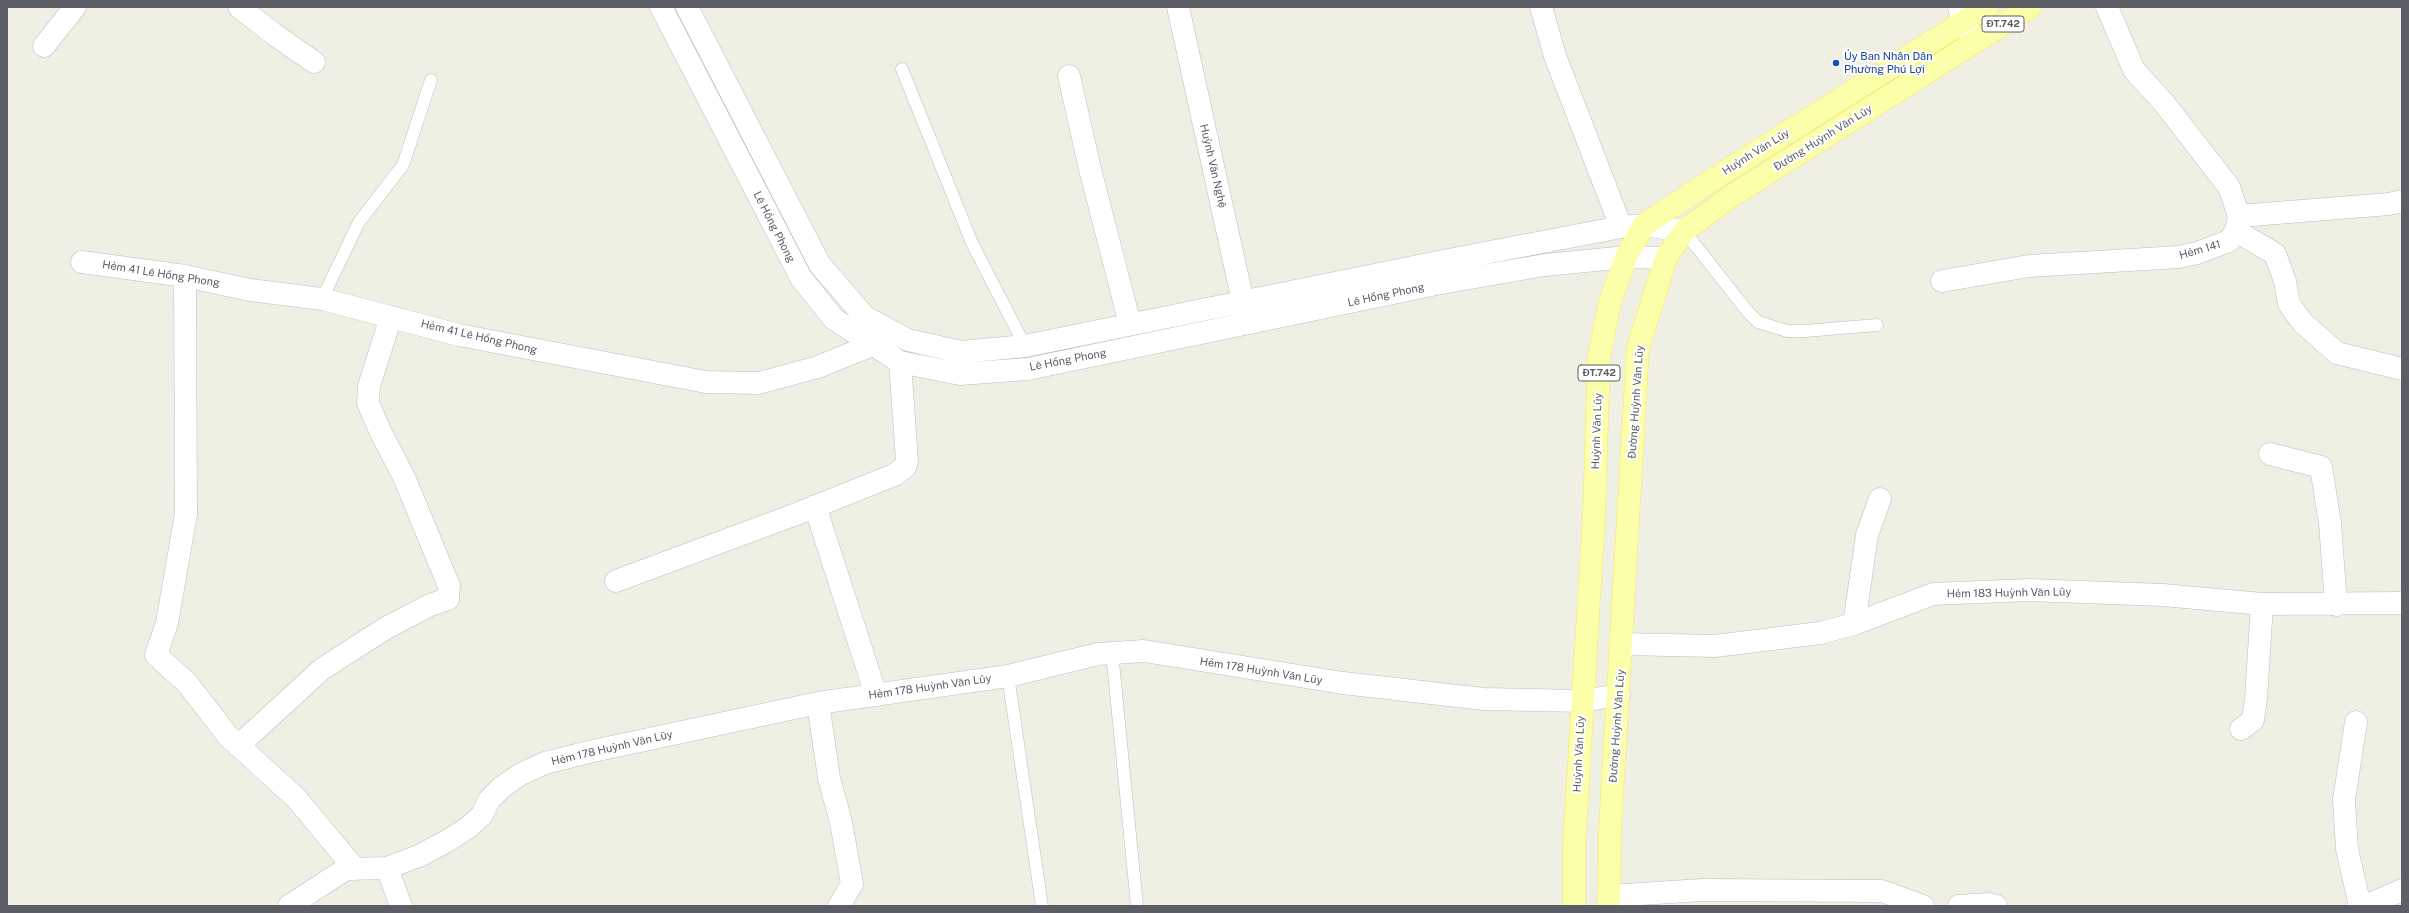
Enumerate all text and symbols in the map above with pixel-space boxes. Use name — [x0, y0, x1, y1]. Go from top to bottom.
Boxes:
road number: ĐT.742 — [1982, 16, 2024, 32]
place label: Ủy Ban Nhân Dân Phường Phú Lợi — [1844, 50, 1933, 76]
marker: Ủy Ban Nhân Dân Phường Phú Lợi — [1831, 58, 1841, 68]
street label: Đường Huỳnh Văn Lũy — [1771, 102, 1875, 174]
street label: Huỳnh Văn Nghệ — [1197, 123, 1229, 209]
street label: Huỳnh Văn Lũy — [1720, 126, 1792, 178]
street label: Lê Hồng Phong — [750, 189, 798, 265]
street label: Hẻm 141 — [2178, 238, 2222, 262]
street label: Hẻm 41 Lê Hồng Phong — [101, 258, 221, 290]
street label: Lê Hồng Phong — [1346, 280, 1426, 310]
street label: Hẻm 41 Lê Hồng Phong — [420, 317, 538, 357]
street label: Đường Huỳnh Văn Lũy — [1625, 345, 1647, 459]
street label: Lê Hồng Phong — [1028, 346, 1108, 374]
road number: ĐT.742 — [1578, 365, 1620, 381]
street label: Huỳnh Văn Lũy — [1589, 392, 1605, 470]
street label: Hẻm 183 Huỳnh Văn Lũy — [1947, 585, 2071, 601]
street label: Hẻm 178 Huỳnh Văn Lũy — [1199, 655, 1323, 687]
street label: Đường Huỳnh Văn Lũy — [1606, 669, 1628, 783]
street label: Hẻm 178 Huỳnh Văn Lũy — [868, 672, 992, 702]
street label: Huỳnh Văn Lũy — [1570, 715, 1588, 793]
street label: Hẻm 178 Huỳnh Văn Lũy — [550, 728, 674, 768]

